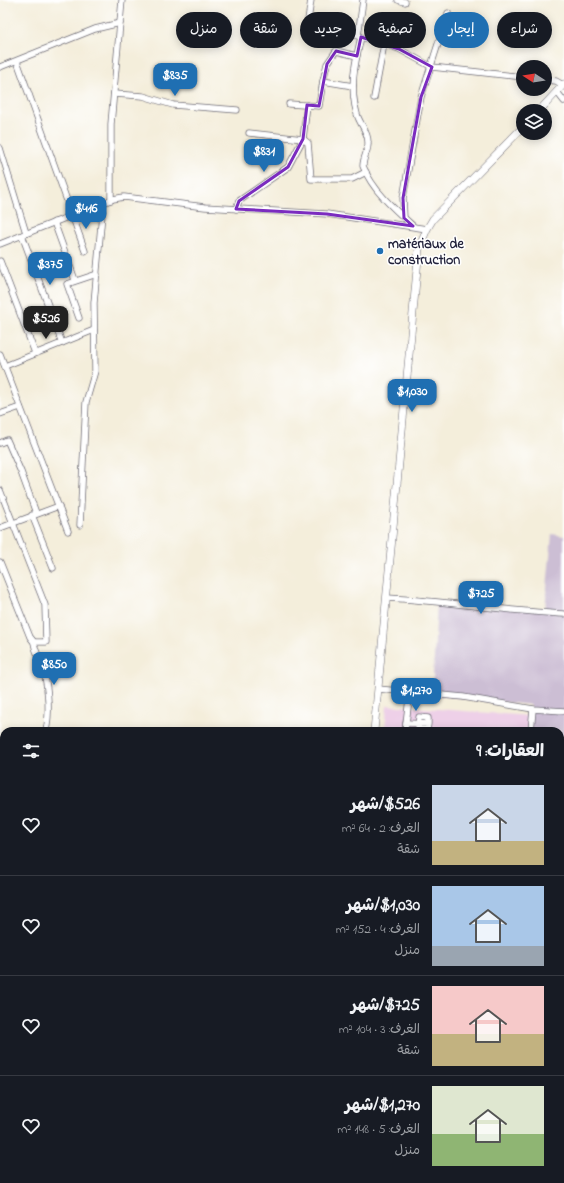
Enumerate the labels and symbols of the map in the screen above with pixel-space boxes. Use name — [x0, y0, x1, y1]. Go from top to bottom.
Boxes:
north arrow — [516, 60, 552, 96]
pin: $835 — [151, 63, 199, 97]
pin: $831 — [240, 139, 288, 173]
pin: $416 — [62, 196, 110, 230]
place label: matériaux de construction — [388, 234, 464, 271]
marker: matériaux de construction — [375, 246, 385, 256]
pin: $375 — [26, 252, 74, 286]
pin: $526 — [22, 306, 70, 340]
pin: $1,030 — [379, 379, 445, 413]
pin: $725 — [457, 581, 505, 615]
pin: $850 — [30, 652, 78, 686]
pin: $1,270 — [383, 678, 449, 712]

